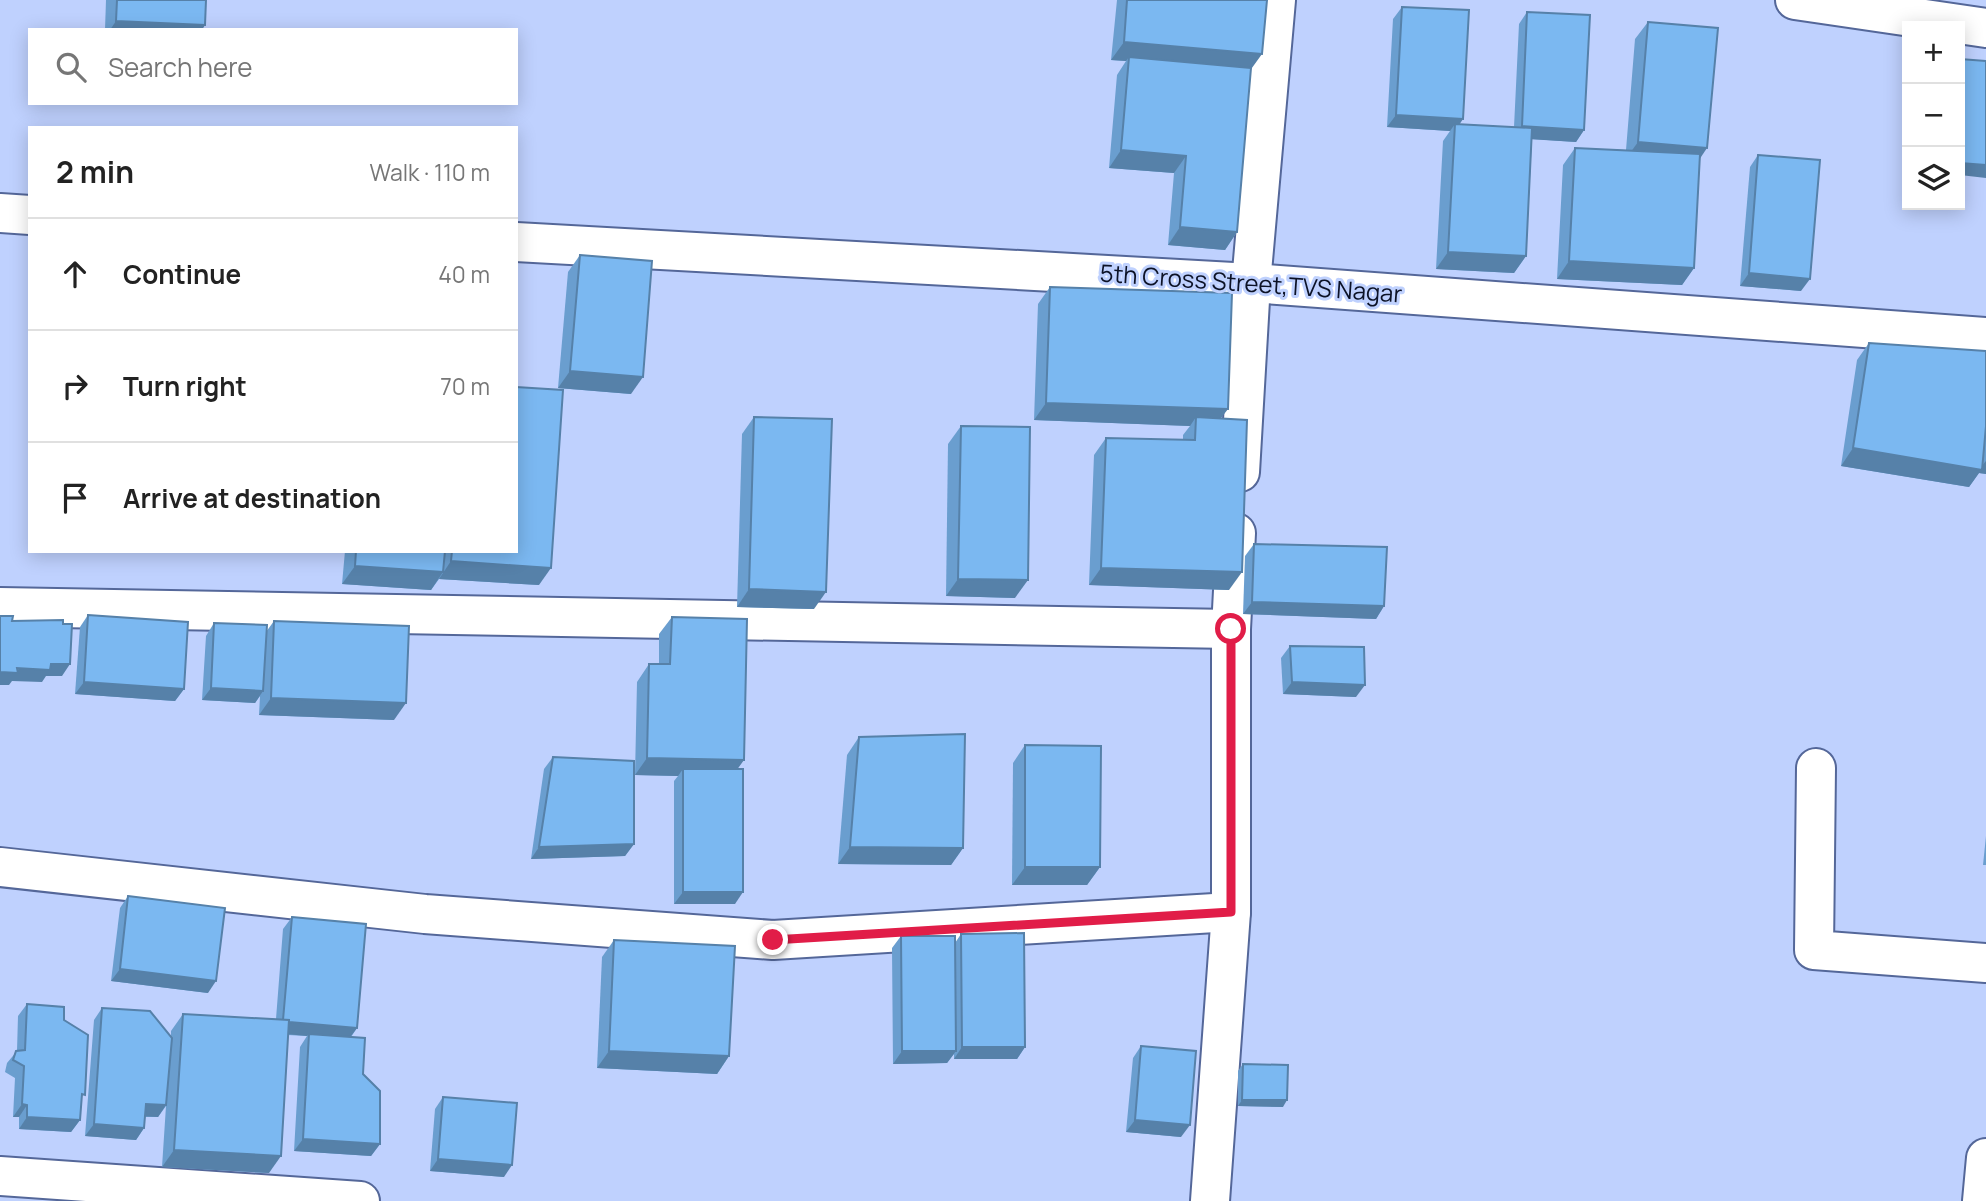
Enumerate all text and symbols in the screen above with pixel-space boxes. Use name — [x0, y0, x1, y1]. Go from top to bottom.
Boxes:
map controls — [1902, 21, 1965, 210]
button: + — [1902, 21, 1965, 84]
search box — [28, 28, 518, 105]
icon: search — [52, 48, 90, 86]
text: Search here — [108, 49, 253, 85]
button: − — [1902, 84, 1965, 147]
button: layers — [1902, 147, 1965, 210]
text: 2 min — [56, 151, 134, 192]
text: Walk · 110 m — [369, 156, 490, 188]
icon: ahead — [56, 255, 94, 293]
street label: 5th Cross Street,TVS Nagar — [1099, 255, 1404, 310]
text: Continue — [123, 256, 241, 292]
text: 40 m — [438, 258, 490, 290]
icon: right — [56, 367, 94, 405]
text: Turn right — [123, 368, 247, 404]
text: 70 m — [440, 370, 490, 402]
icon: arrive — [56, 479, 94, 517]
text: Arrive at destination — [123, 480, 381, 516]
route start — [1215, 613, 1246, 644]
route end — [757, 924, 788, 955]

